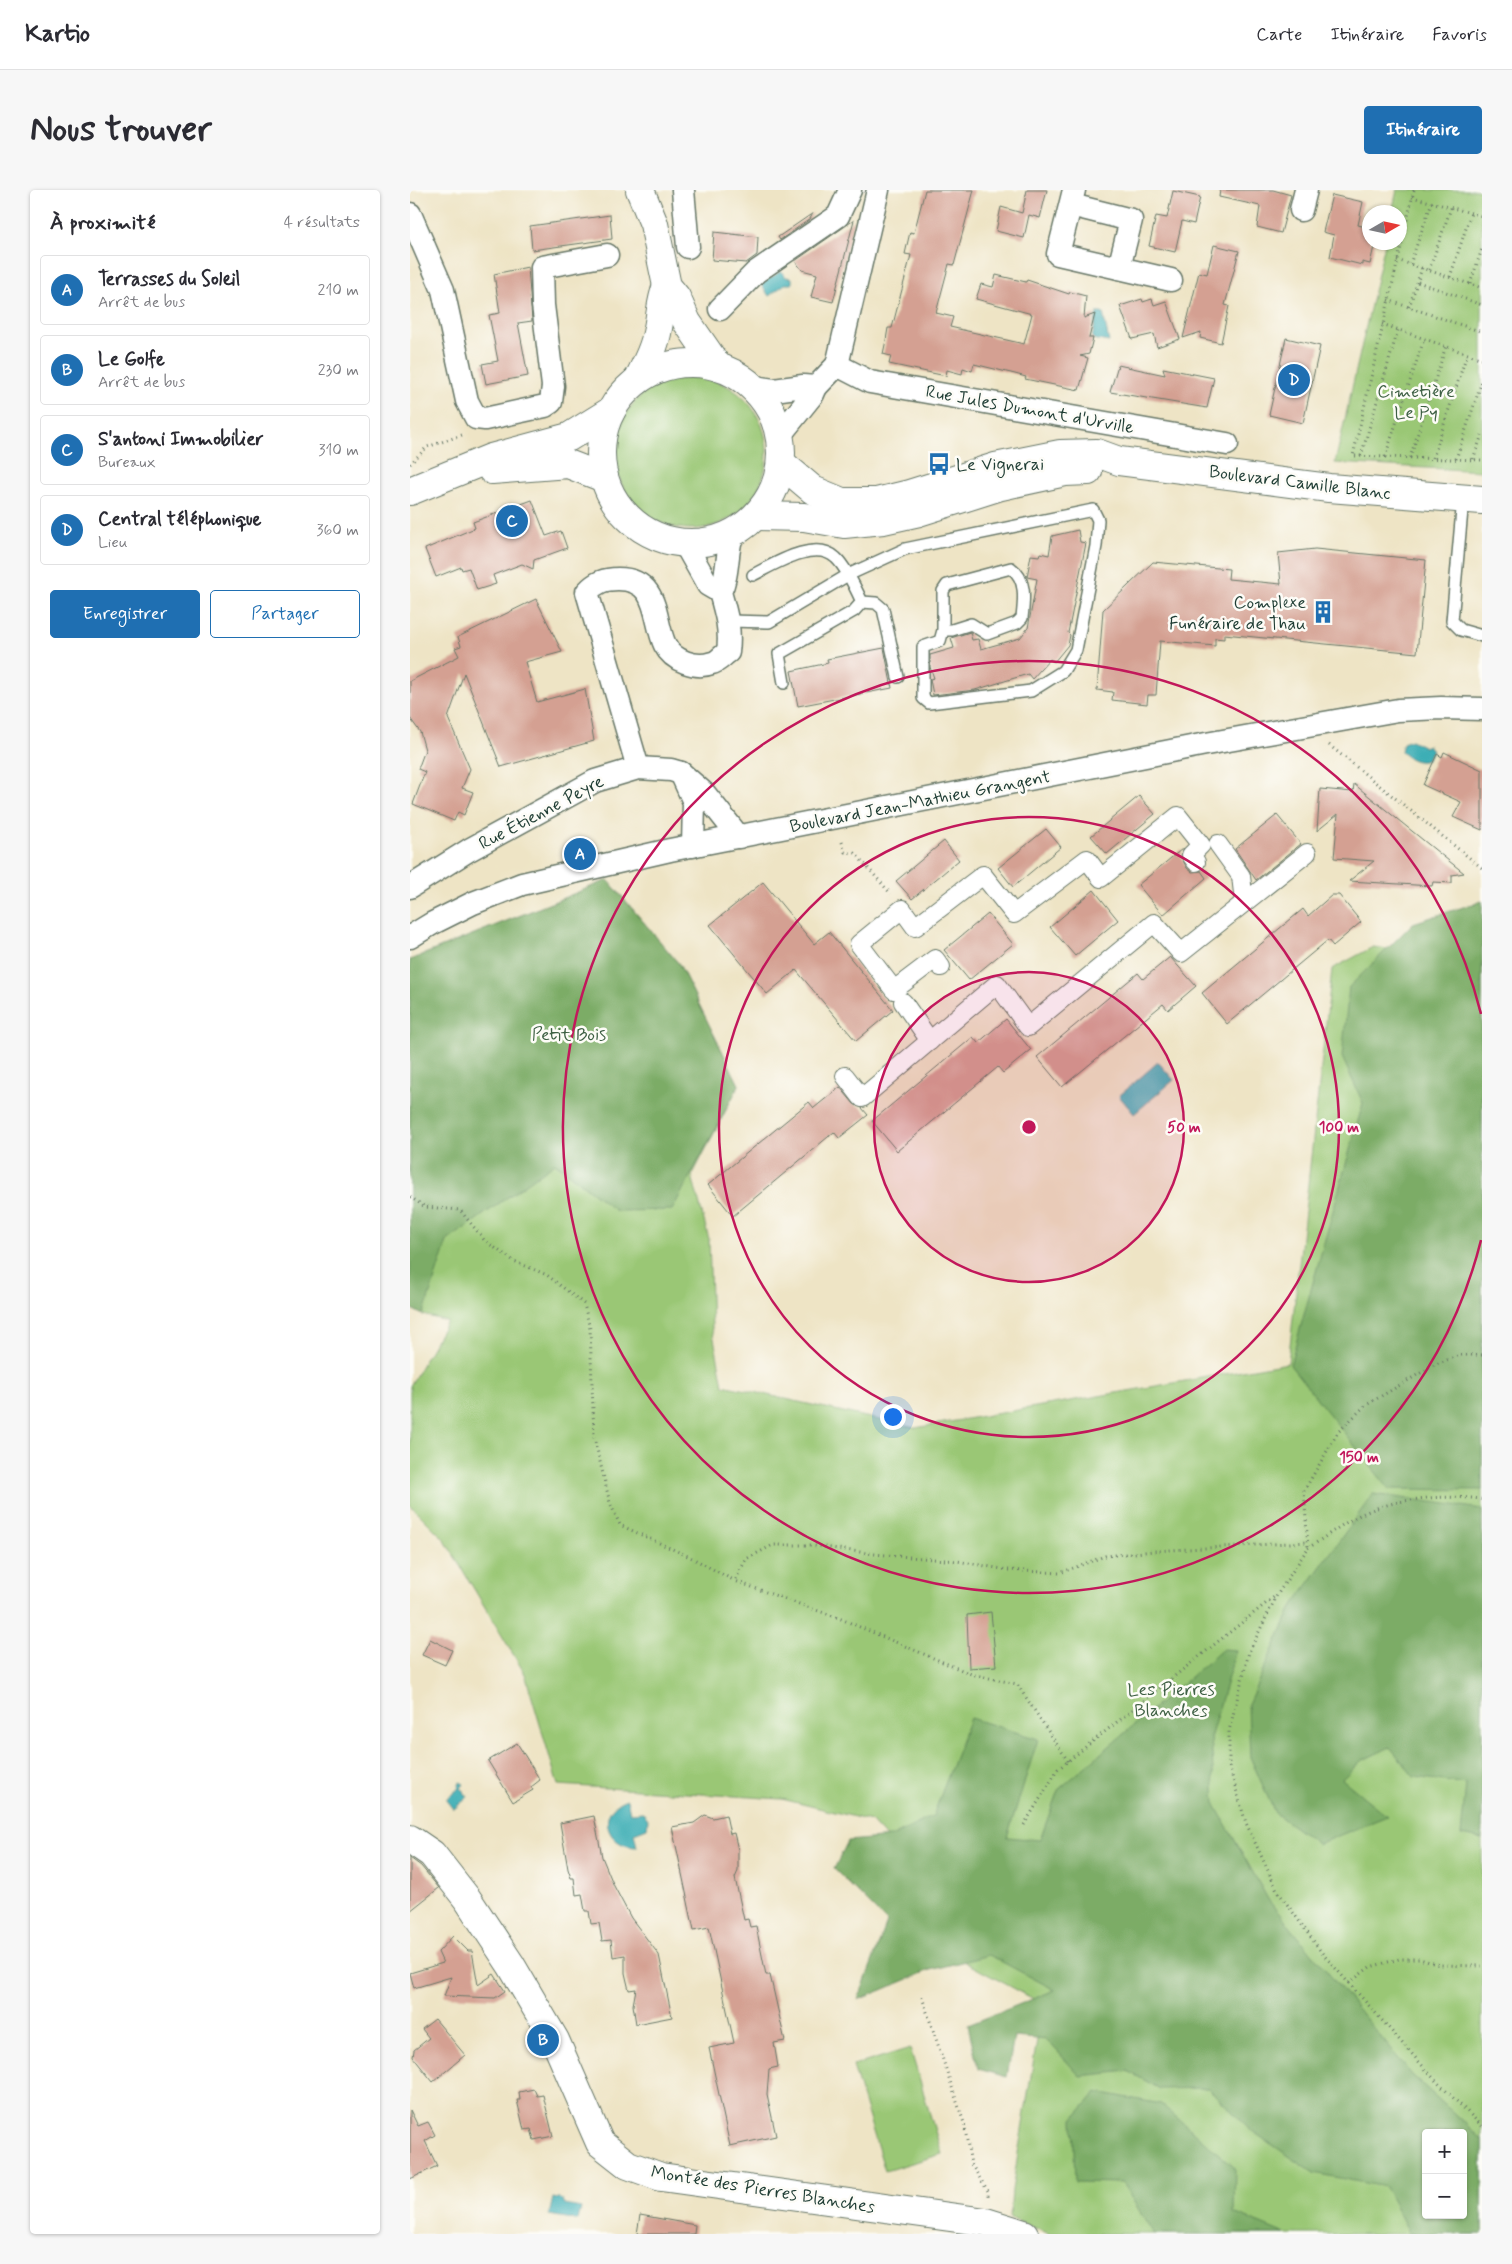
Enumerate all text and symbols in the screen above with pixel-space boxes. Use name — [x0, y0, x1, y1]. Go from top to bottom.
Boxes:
text: Kartio — [25, 19, 90, 50]
text: Carte — [1256, 23, 1302, 47]
text: Itinéraire — [1330, 23, 1404, 47]
text: Favoris — [1432, 23, 1487, 47]
button: Itinéraire — [1364, 106, 1482, 154]
text: Nous trouver — [30, 107, 212, 153]
north arrow — [1362, 205, 1407, 250]
text: À proximité — [50, 209, 156, 237]
text: 4 résultats — [284, 212, 360, 233]
text: Terrasses du Soleil — [98, 267, 240, 292]
text: A — [62, 280, 72, 301]
text: 210 m — [318, 280, 359, 301]
text: Arrêt de bus — [98, 292, 185, 313]
text: Le Golfe — [98, 347, 165, 372]
text: B — [62, 360, 72, 381]
text: 230 m — [318, 360, 359, 381]
pin: D — [1278, 361, 1310, 399]
text: Arrêt de bus — [98, 372, 185, 393]
street label: Rue Jules Dumont d'Urville — [924, 380, 1136, 440]
park label: Cimetière Le Py — [1377, 380, 1455, 425]
text: S'antoni Immobilier — [98, 427, 264, 452]
text: C — [61, 440, 73, 461]
text: 310 m — [318, 440, 359, 461]
bus stop icon: Le Vignerai — [926, 451, 952, 477]
text: Bureaux — [98, 452, 156, 473]
place label: Le Vignerai — [956, 453, 1044, 478]
street label: Boulevard Camille Blanc — [1208, 460, 1392, 506]
pin: C — [496, 502, 528, 540]
text: Central téléphonique — [98, 507, 262, 532]
text: D — [61, 520, 73, 541]
text: 360 m — [316, 520, 359, 541]
text: Lieu — [98, 532, 128, 553]
button: Enregistrer — [50, 590, 200, 638]
button: Partager — [210, 590, 360, 638]
place label: Complexe Funéraire de Thau — [1169, 591, 1306, 636]
building icon: Complexe Funéraire de Thau — [1310, 599, 1336, 625]
street label: Boulevard Jean-Mathieu Grangent — [788, 765, 1053, 839]
street label: Rue Étienne Peyre — [475, 770, 608, 856]
pin: A — [564, 835, 596, 873]
park label: Petit Bois — [532, 1023, 606, 1047]
centre of rings — [1020, 1118, 1038, 1136]
text: 50 m — [1167, 1118, 1201, 1138]
text: 100 m — [1319, 1118, 1359, 1138]
your location — [880, 1404, 906, 1430]
text: 150 m — [1339, 1448, 1379, 1468]
park label: Les Pierres Blanches — [1127, 1678, 1215, 1723]
pin: B — [527, 2021, 559, 2059]
map controls — [1422, 2129, 1467, 2219]
button: + — [1422, 2129, 1467, 2174]
street label: Montée des Pierres Blanches — [649, 2160, 877, 2220]
button: − — [1422, 2174, 1467, 2219]

